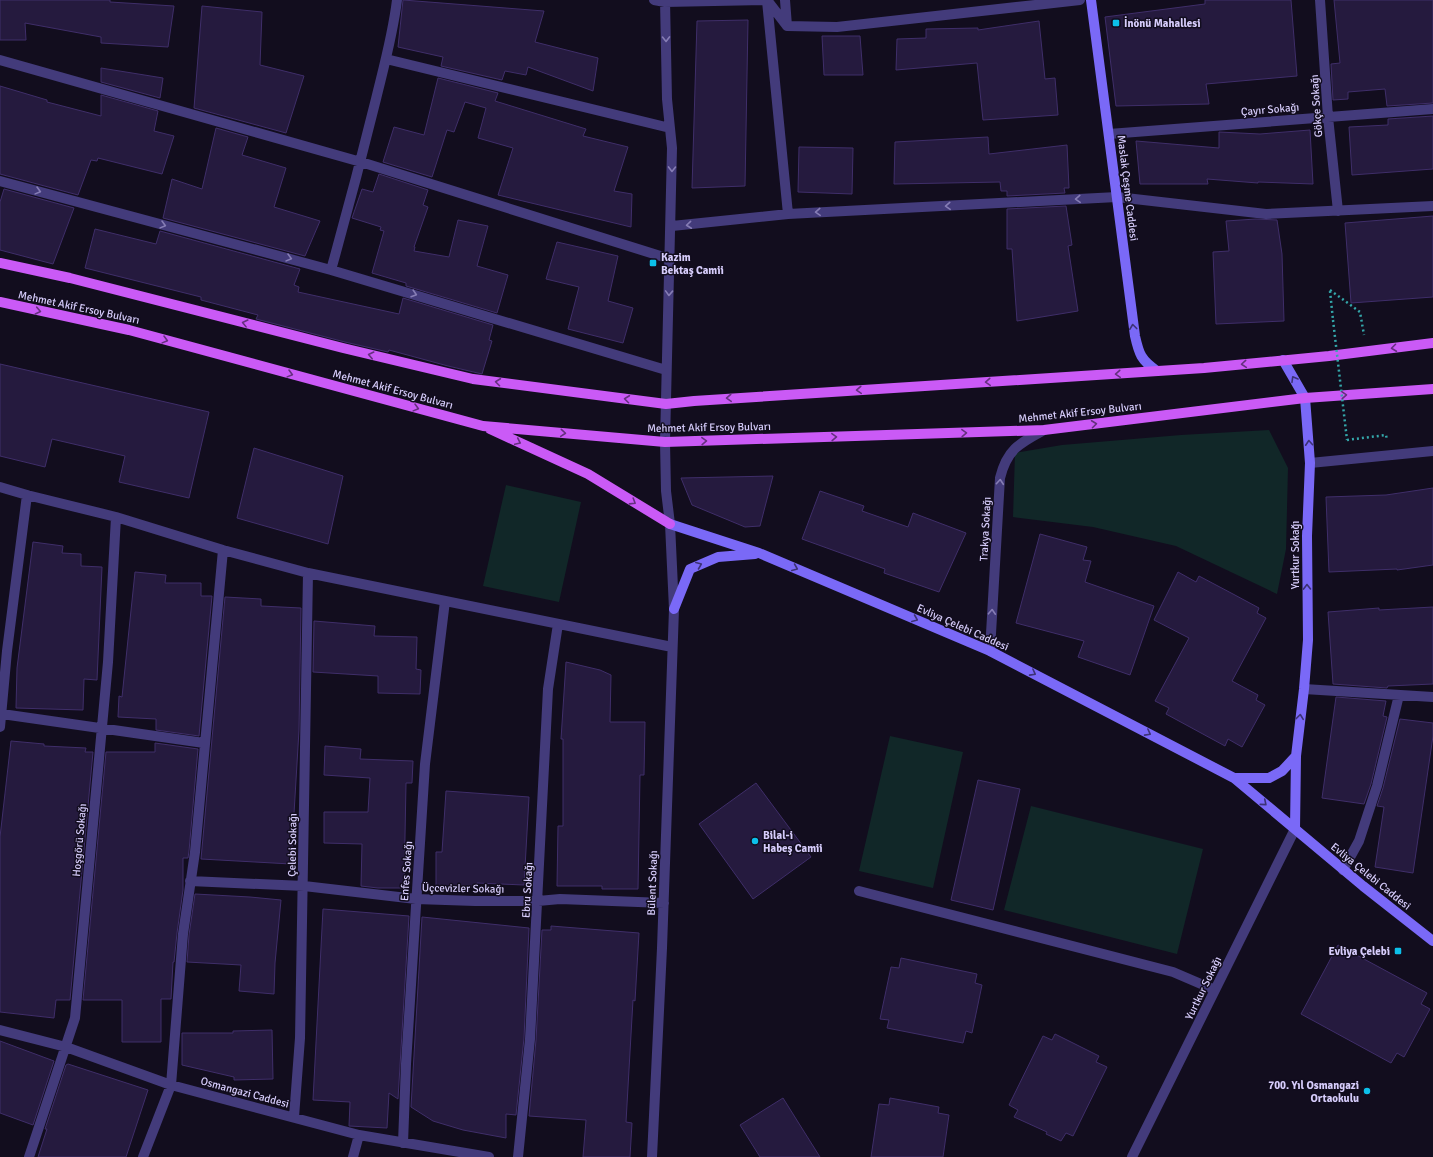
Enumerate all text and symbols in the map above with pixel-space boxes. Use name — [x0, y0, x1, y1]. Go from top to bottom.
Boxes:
place label: İnönü Mahallesi — [1124, 16, 1200, 30]
marker: İnönü Mahallesi — [1111, 18, 1121, 28]
one-way arrow — [661, 36, 670, 42]
street label: Gökçe Sokağı — [1308, 74, 1325, 138]
street label: Çayır Sokağı — [1240, 100, 1300, 119]
street label: Maslak Çeşme Caddesi — [1115, 134, 1140, 242]
one-way arrow — [668, 166, 676, 172]
one-way arrow — [34, 186, 41, 195]
one-way arrow — [1075, 194, 1081, 203]
one-way arrow — [945, 201, 951, 210]
one-way arrow — [815, 208, 821, 217]
one-way arrow — [160, 220, 166, 228]
one-way arrow — [686, 220, 692, 229]
place label: Kazim Bektaş Camii — [661, 251, 724, 277]
one-way arrow — [285, 254, 292, 262]
marker: Kazim Bektaş Camii — [648, 258, 658, 268]
street label: Mehmet Akif Ersoy Bulvarı — [17, 288, 141, 327]
one-way arrow — [410, 289, 417, 298]
one-way arrow — [665, 290, 673, 296]
one-way arrow — [35, 306, 41, 314]
one-way arrow — [242, 319, 249, 328]
one-way arrow — [1129, 324, 1138, 330]
one-way arrow — [161, 335, 168, 344]
one-way arrow — [1391, 343, 1397, 352]
one-way arrow — [368, 351, 375, 359]
one-way arrow — [1241, 359, 1247, 368]
street label: Mehmet Akif Ersoy Bulvarı — [331, 367, 454, 412]
one-way arrow — [287, 369, 294, 378]
one-way arrow — [1115, 369, 1121, 378]
one-way arrow — [1292, 376, 1299, 383]
one-way arrow — [985, 377, 991, 386]
one-way arrow — [495, 378, 502, 387]
one-way arrow — [856, 386, 862, 394]
one-way arrow — [1341, 391, 1347, 400]
one-way arrow — [726, 394, 732, 403]
one-way arrow — [624, 395, 630, 404]
street label: Mehmet Akif Ersoy Bulvarı — [1018, 400, 1142, 425]
one-way arrow — [413, 403, 419, 411]
street label: Mehmet Akif Ersoy Bulvarı — [647, 420, 771, 435]
one-way arrow — [1091, 420, 1097, 429]
one-way arrow — [560, 428, 566, 437]
one-way arrow — [961, 428, 967, 437]
one-way arrow — [831, 433, 837, 441]
one-way arrow — [514, 437, 522, 445]
one-way arrow — [701, 437, 707, 445]
one-way arrow — [1304, 440, 1313, 446]
one-way arrow — [995, 479, 1004, 485]
street label: Trakya Sokağı — [977, 496, 994, 562]
one-way arrow — [629, 497, 636, 505]
street label: Yurtkur Sokağı — [1289, 521, 1302, 589]
one-way arrow — [694, 562, 702, 570]
one-way arrow — [792, 564, 799, 572]
one-way arrow — [1303, 584, 1311, 590]
street label: Evliya Çelebi Caddesi — [915, 601, 1011, 654]
one-way arrow — [988, 609, 997, 615]
one-way arrow — [910, 614, 918, 622]
one-way arrow — [1029, 668, 1036, 676]
one-way arrow — [1296, 714, 1305, 720]
one-way arrow — [1144, 728, 1151, 736]
one-way arrow — [1259, 799, 1267, 806]
street label: Hoşgörü Sokağı — [70, 803, 89, 877]
street label: Çelebi Sokağı — [285, 813, 300, 877]
place label: Bilal-i Habeş Camii — [763, 829, 823, 855]
marker: Bilal-i Habeş Camii — [750, 836, 760, 846]
street label: Evliya Çelebi Caddesi — [1328, 840, 1413, 913]
street label: Enfes Sokağı — [398, 841, 415, 902]
street label: Bülent Sokağı — [645, 850, 660, 916]
street label: Ebru Sokağı — [520, 862, 535, 918]
street label: Üçcevizler Sokağı — [422, 880, 504, 896]
place label: Evliya Çelebi — [1329, 945, 1390, 958]
marker: Evliya Çelebi — [1393, 946, 1403, 956]
street label: Yurtkur Sokağı — [1183, 954, 1224, 1022]
street label: Osmangazi Caddesi — [199, 1074, 291, 1111]
place label: 700. Yıl Osmangazi Ortaokulu — [1268, 1079, 1359, 1105]
marker: 700. Yıl Osmangazi Ortaokulu — [1362, 1086, 1372, 1096]

